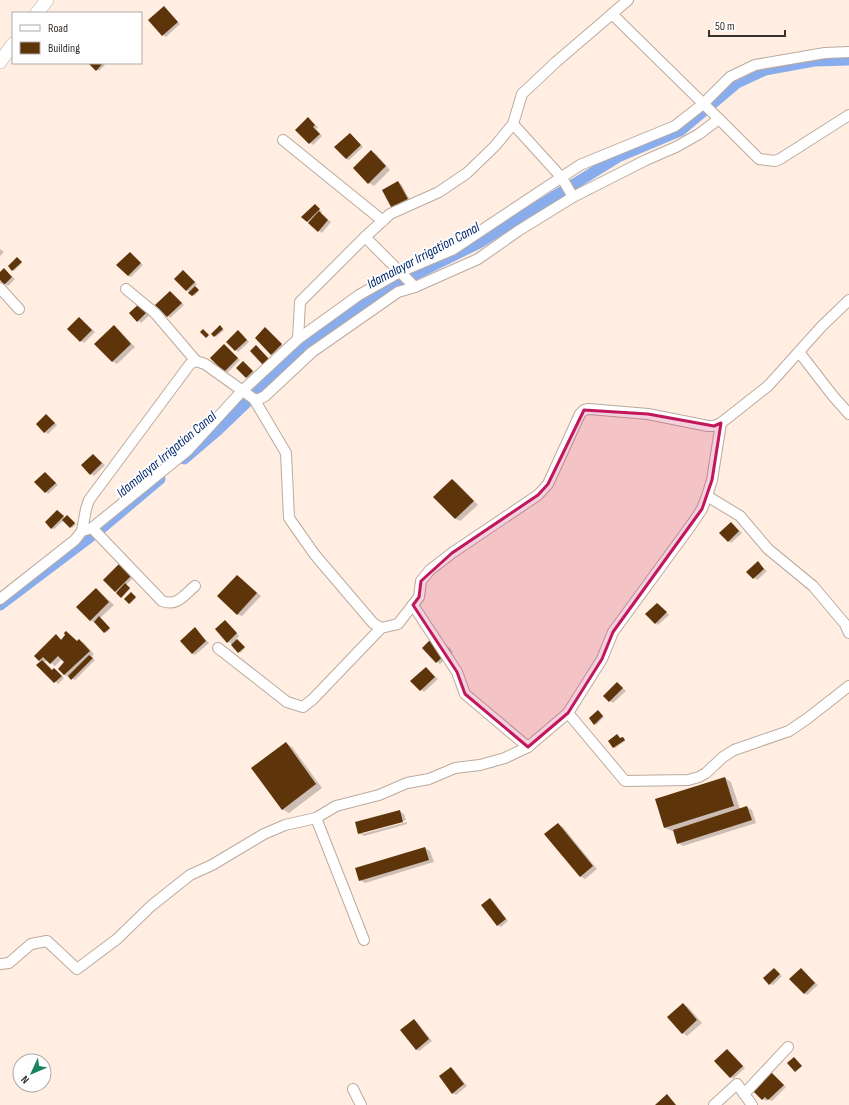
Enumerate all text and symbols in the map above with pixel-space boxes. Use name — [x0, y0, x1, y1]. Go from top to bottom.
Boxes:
legend — [12, 12, 142, 64]
scale bar — [709, 12, 785, 38]
text: 50 m — [715, 19, 735, 34]
text: Road — [48, 21, 68, 36]
text: Building — [48, 41, 80, 56]
water label: Idamalayar Irrigation Canal — [364, 218, 483, 292]
water label: Idamalayar Irrigation Canal — [113, 407, 220, 501]
north arrow — [12, 1053, 52, 1093]
text: N — [18, 1073, 32, 1086]

